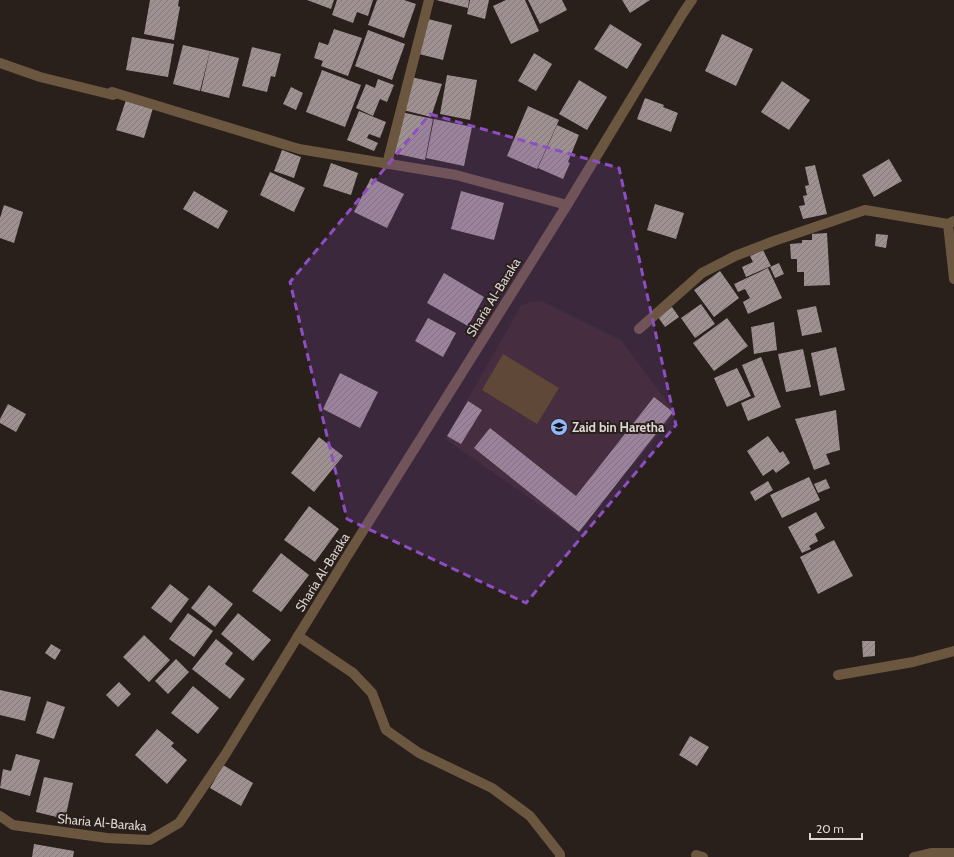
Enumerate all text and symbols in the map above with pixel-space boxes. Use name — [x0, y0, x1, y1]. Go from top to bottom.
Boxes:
street label: Sharia Al-Baraka — [462, 254, 524, 339]
school or university icon: Zaid bin Haretha — [549, 417, 569, 437]
place label: Zaid bin Haretha — [572, 419, 665, 435]
street label: Sharia Al-Baraka — [291, 529, 353, 614]
street label: Sharia Al-Baraka — [57, 810, 148, 834]
scale bar — [810, 815, 862, 841]
text: 20 m — [816, 821, 844, 836]

